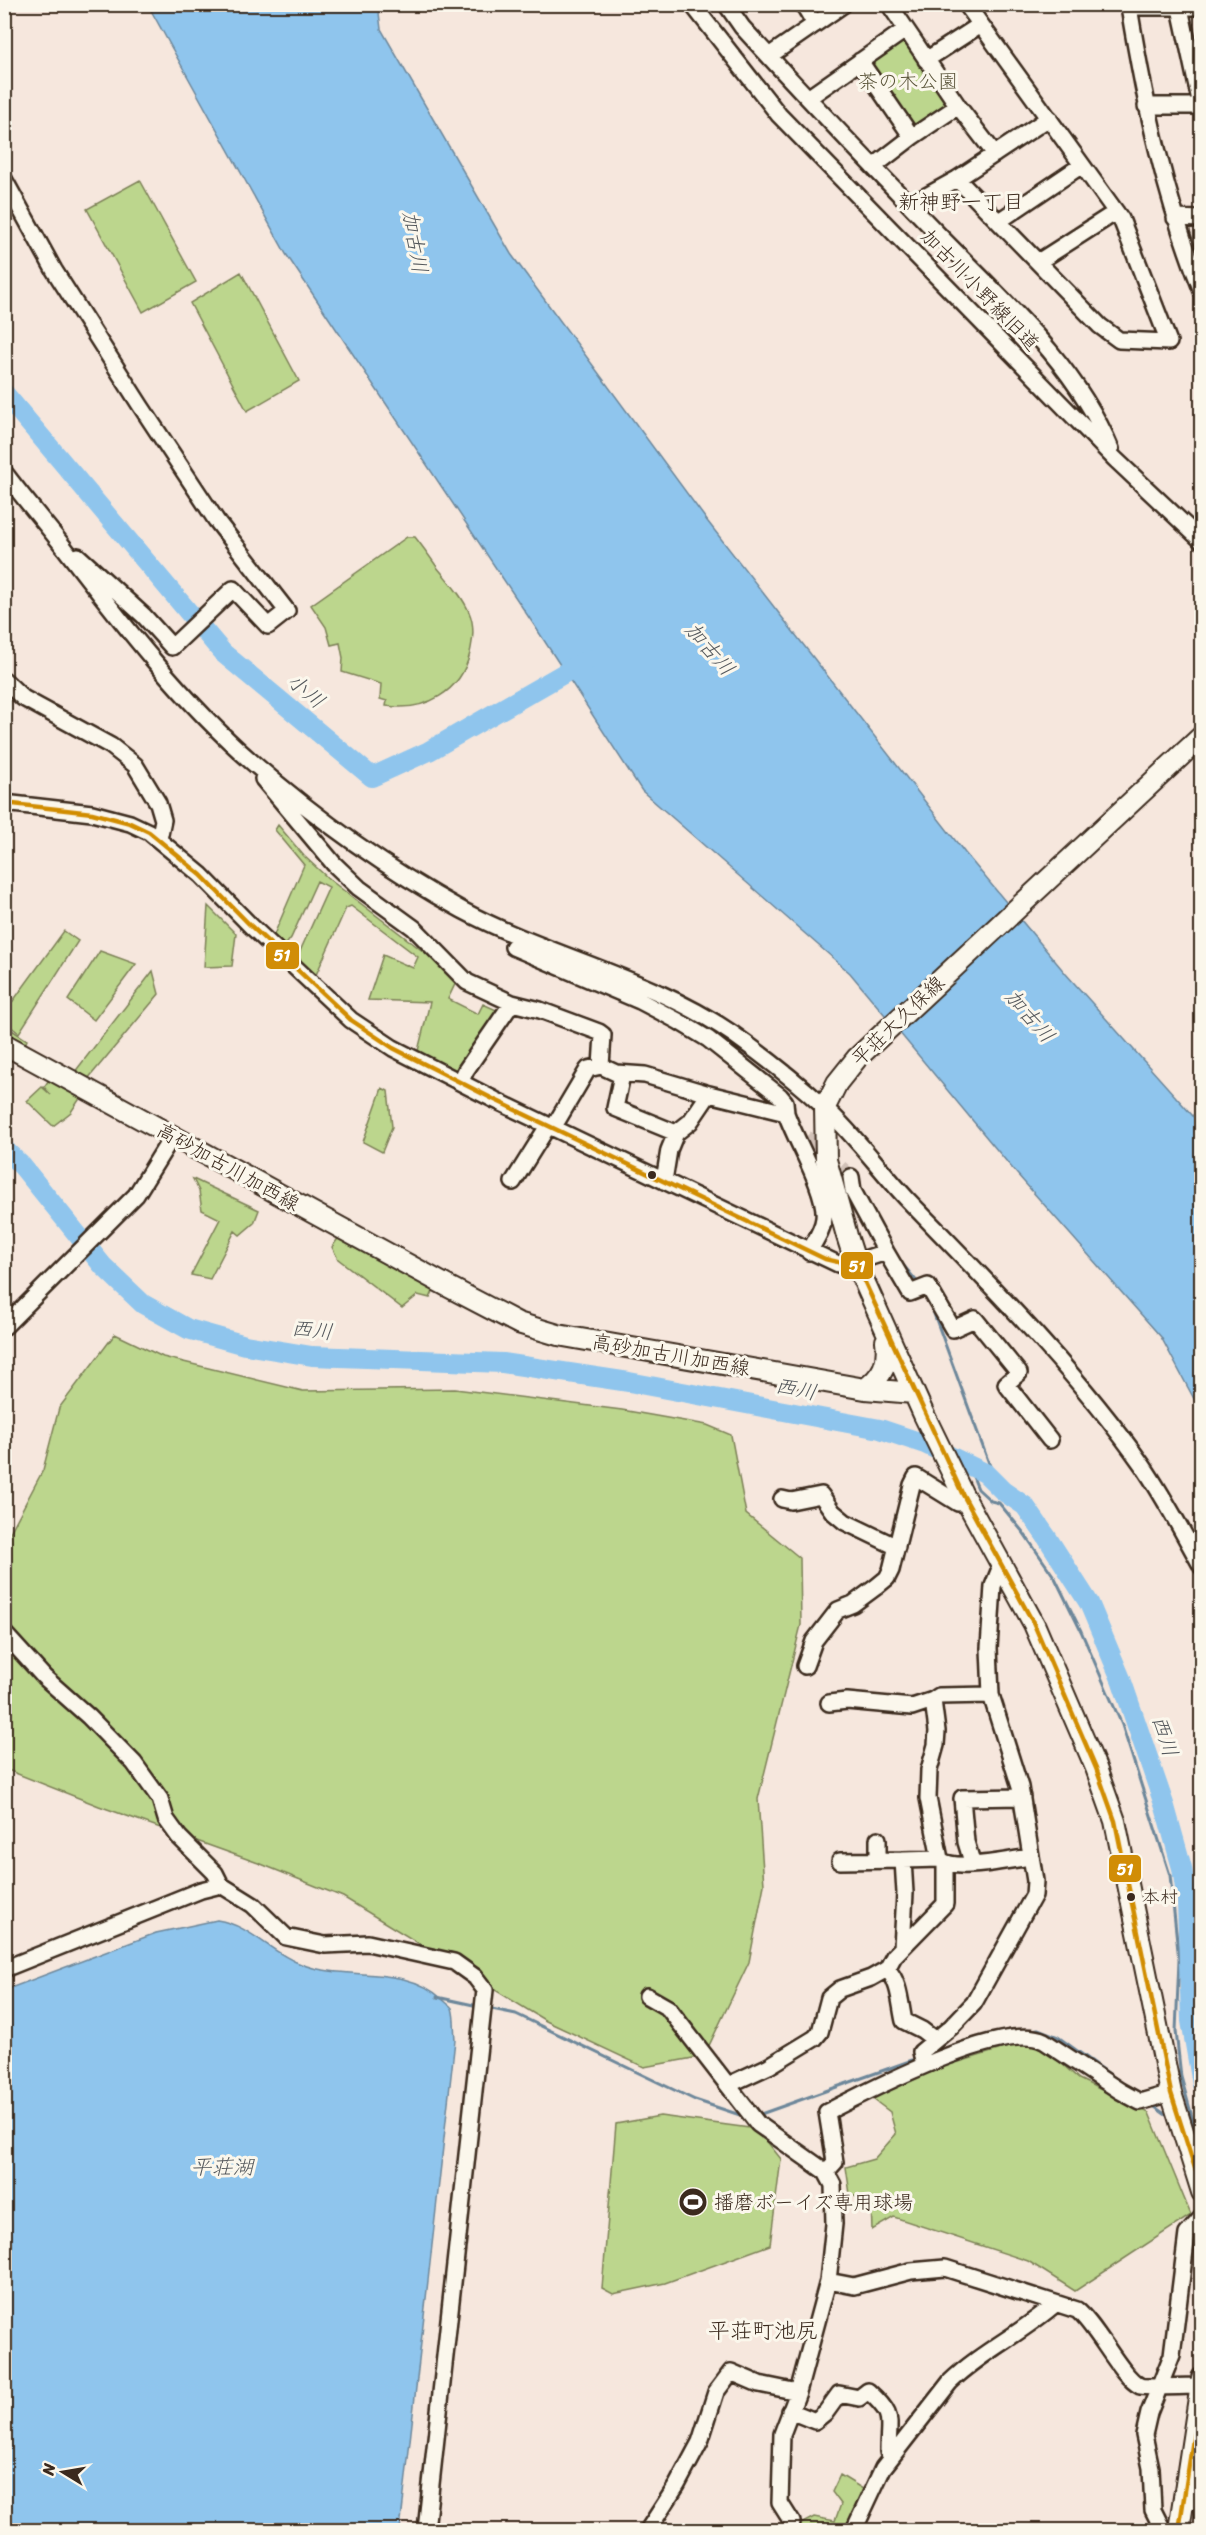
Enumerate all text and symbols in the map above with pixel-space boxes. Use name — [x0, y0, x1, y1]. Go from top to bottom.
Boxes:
park label: 茶の木公園 — [858, 64, 958, 99]
district label: 新神野一丁目 — [898, 183, 1024, 221]
water label: 加古川 — [391, 208, 439, 276]
street label: 加古川小野線旧道 — [912, 220, 1048, 360]
water label: 加古川 — [675, 613, 745, 685]
water label: 小川 — [278, 663, 334, 719]
line badge: 51 — [265, 941, 300, 970]
text: 51 — [274, 941, 290, 970]
street label: 平荘大久保線 — [843, 967, 953, 1075]
water label: 加古川 — [995, 980, 1065, 1052]
street label: 高砂加古川加西線 — [150, 1113, 306, 1221]
unlabelled marker — [646, 1169, 658, 1181]
line badge: 51 — [840, 1251, 874, 1280]
text: 51 — [849, 1252, 865, 1281]
water label: 西川 — [289, 1309, 335, 1351]
street label: 高砂加古川加西線 — [589, 1324, 753, 1386]
water label: 西川 — [772, 1366, 820, 1412]
water label: 西川 — [1140, 1710, 1190, 1762]
line badge: 51 — [1108, 1854, 1142, 1883]
text: 51 — [1117, 1855, 1133, 1884]
place label: 本村 — [1142, 1881, 1178, 1913]
marker: 本村 — [1125, 1891, 1137, 1903]
water label: 平荘湖 — [191, 2148, 255, 2186]
place label: 播磨ボーイズ専用球場 — [714, 2185, 913, 2220]
sports icon: 播磨ボーイズ専用球場 — [677, 2186, 709, 2218]
district label: 平荘町池尻 — [708, 2311, 818, 2350]
north arrow — [33, 2442, 93, 2502]
text: N — [33, 2460, 64, 2478]

